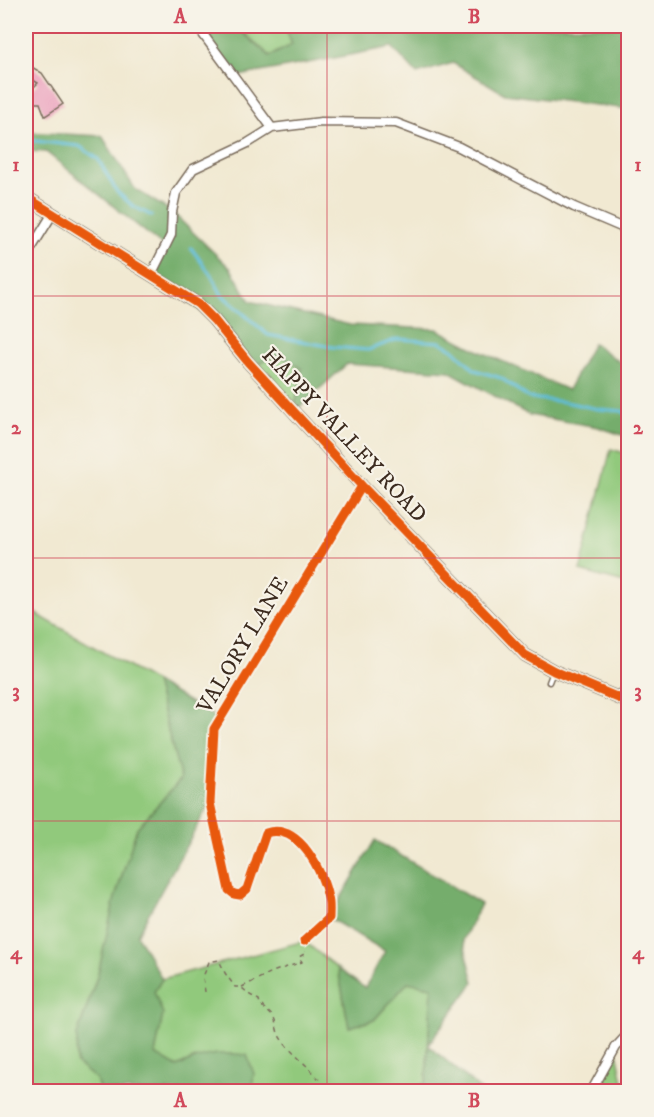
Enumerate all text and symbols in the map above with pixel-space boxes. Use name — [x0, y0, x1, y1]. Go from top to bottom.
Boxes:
text: A — [173, 5, 188, 30]
text: B — [468, 5, 480, 30]
text: 1 — [12, 153, 20, 178]
text: 1 — [634, 153, 642, 178]
street label: HAPPY VALLEY ROAD — [256, 342, 432, 528]
text: 2 — [11, 416, 22, 441]
text: 2 — [633, 416, 644, 441]
street label: VALORY LANE — [191, 572, 295, 719]
text: 3 — [12, 679, 20, 704]
text: 3 — [634, 679, 642, 704]
text: 4 — [10, 941, 23, 966]
text: 4 — [632, 941, 645, 966]
text: A — [173, 1089, 188, 1114]
text: B — [468, 1089, 480, 1114]

